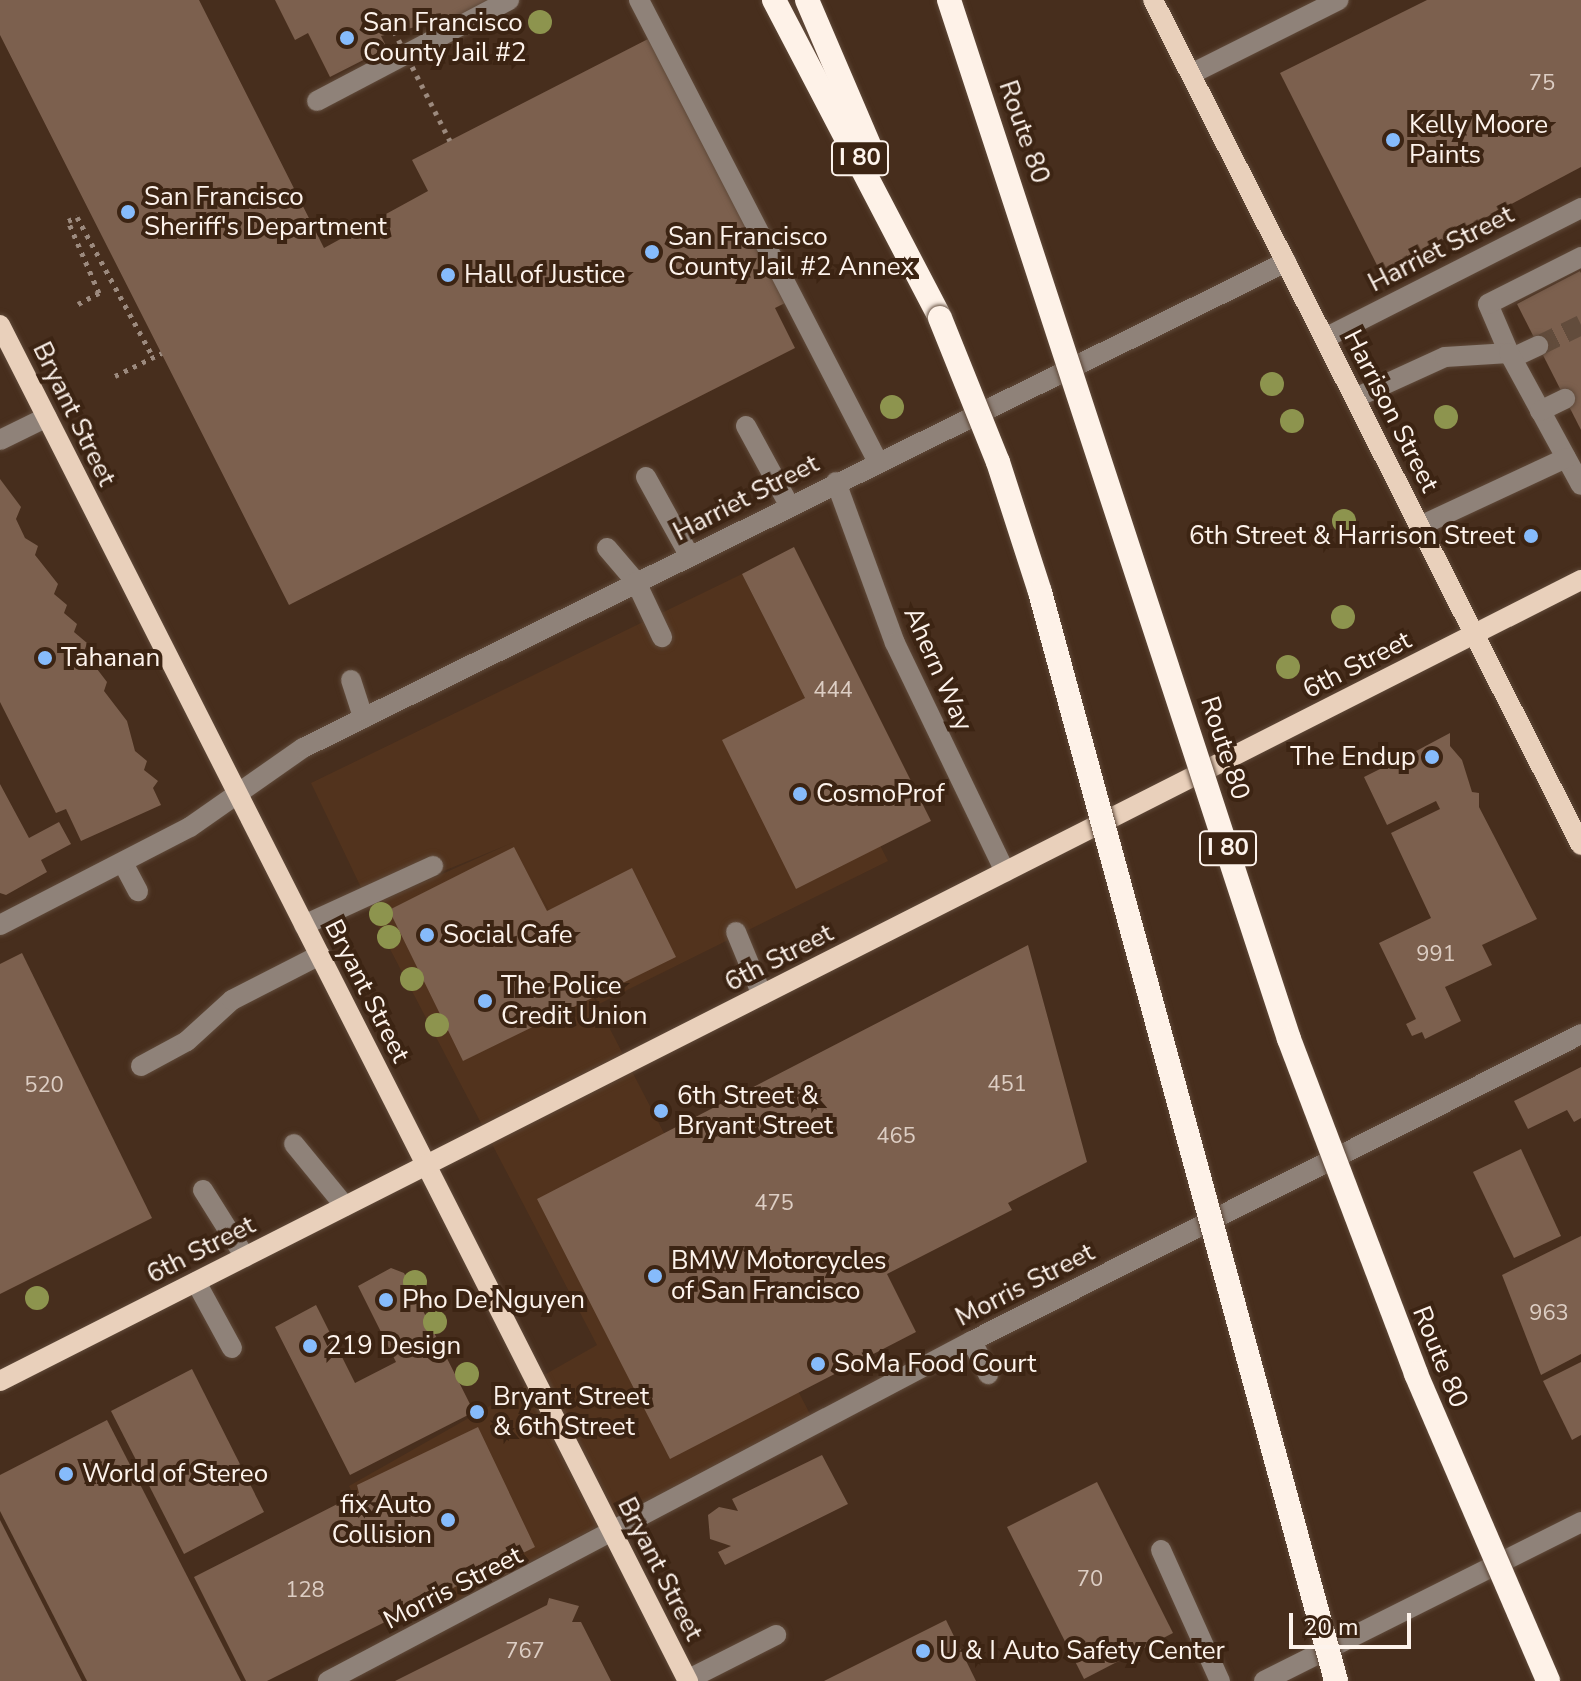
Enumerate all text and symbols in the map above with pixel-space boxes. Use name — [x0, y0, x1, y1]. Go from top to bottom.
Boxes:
place label: San Francisco County Jail #2 — [363, 7, 527, 68]
marker: San Francisco County Jail #2 — [338, 29, 356, 47]
house number: 75 — [1529, 71, 1555, 97]
street label: Route 80 — [992, 76, 1056, 188]
place label: Kelly Moore Paints — [1409, 109, 1548, 170]
marker: Kelly Moore Paints — [1384, 131, 1402, 149]
road number: I 80 — [830, 138, 890, 178]
place label: San Francisco Sheriff's Department — [144, 181, 387, 242]
street label: Harriet Street — [1363, 199, 1519, 299]
marker: San Francisco Sheriff's Department — [119, 203, 137, 221]
place label: San Francisco County Jail #2 Annex — [668, 221, 914, 282]
marker: San Francisco County Jail #2 Annex — [643, 243, 661, 261]
place label: Hall of Justice — [464, 259, 625, 291]
marker: Hall of Justice — [439, 266, 457, 284]
street label: Harrison Street — [1337, 325, 1445, 497]
street label: Bryant Street — [26, 337, 122, 491]
street label: Harriet Street — [668, 448, 824, 548]
place label: 6th Street & Harrison Street — [1189, 520, 1515, 552]
marker: 6th Street & Harrison Street — [1522, 527, 1540, 545]
street label: Ahern Way — [897, 602, 979, 736]
street label: 6th Street — [1298, 625, 1416, 705]
place label: Tahanan — [61, 642, 160, 674]
marker: Tahanan — [36, 649, 54, 667]
house number: 444 — [813, 678, 853, 704]
street label: Route 80 — [1194, 692, 1256, 804]
place label: The Endup — [1290, 741, 1416, 773]
marker: The Endup — [1423, 748, 1441, 766]
place label: CosmoProf — [816, 778, 945, 810]
marker: CosmoProf — [791, 785, 809, 803]
road number: I 80 — [1198, 828, 1258, 868]
street label: Bryant Street — [318, 914, 416, 1068]
street label: 6th Street — [720, 918, 838, 998]
place label: Social Cafe — [443, 919, 573, 951]
marker: Social Cafe — [418, 926, 436, 944]
house number: 991 — [1416, 942, 1456, 968]
place label: The Police Credit Union — [501, 970, 647, 1032]
marker: The Police Credit Union — [476, 992, 494, 1010]
house number: 451 — [987, 1072, 1027, 1098]
house number: 520 — [24, 1073, 64, 1099]
place label: 6th Street & Bryant Street — [677, 1080, 833, 1142]
marker: 6th Street & Bryant Street — [652, 1102, 670, 1120]
house number: 465 — [876, 1124, 916, 1150]
house number: 475 — [754, 1191, 794, 1217]
street label: 6th Street — [142, 1210, 260, 1290]
street label: Morris Street — [950, 1237, 1100, 1333]
place label: BMW Motorcycles of San Francisco — [671, 1245, 886, 1306]
marker: BMW Motorcycles of San Francisco — [646, 1267, 664, 1285]
place label: Pho De Nguyen — [402, 1284, 585, 1316]
marker: Pho De Nguyen — [377, 1291, 395, 1309]
house number: 963 — [1529, 1301, 1569, 1327]
street label: Route 80 — [1406, 1302, 1474, 1412]
place label: 219 Design — [326, 1330, 461, 1362]
marker: 219 Design — [301, 1337, 319, 1355]
place label: SoMa Food Court — [834, 1348, 1036, 1380]
marker: SoMa Food Court — [809, 1355, 827, 1373]
place label: Bryant Street & 6th Street — [493, 1381, 649, 1442]
marker: Bryant Street & 6th Street — [468, 1403, 486, 1421]
place label: World of Stereo — [82, 1458, 268, 1490]
marker: World of Stereo — [57, 1465, 75, 1483]
place label: fix Auto Collision — [332, 1489, 432, 1550]
street label: Bryant Street — [611, 1492, 709, 1646]
marker: fix Auto Collision — [439, 1511, 457, 1529]
street label: Morris Street — [378, 1540, 528, 1636]
house number: 70 — [1077, 1567, 1103, 1593]
house number: 128 — [285, 1578, 325, 1604]
scale bar — [1293, 1597, 1415, 1647]
text: 20 m — [1303, 1611, 1359, 1643]
place label: U & I Auto Safety Center — [939, 1635, 1225, 1667]
house number: 767 — [505, 1639, 545, 1665]
marker: U & I Auto Safety Center — [914, 1642, 932, 1660]

